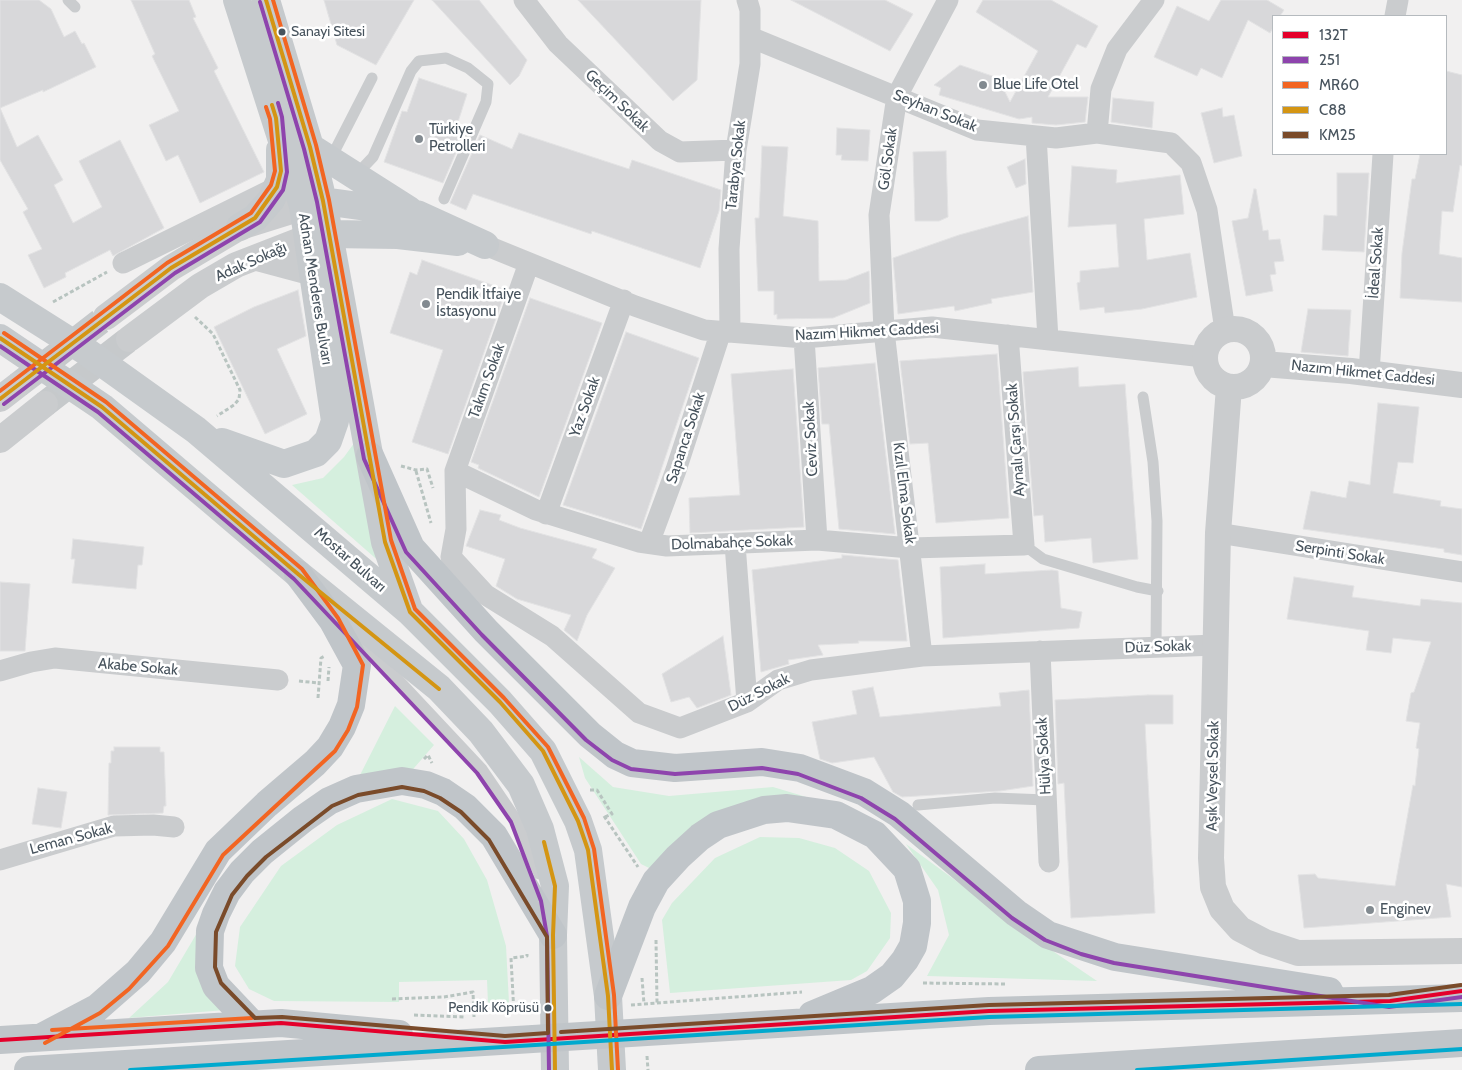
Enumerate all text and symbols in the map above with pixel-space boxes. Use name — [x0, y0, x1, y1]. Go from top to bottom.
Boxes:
legend — [1272, 15, 1447, 155]
place label: Sanayi Sitesi — [291, 24, 365, 40]
text: 132T — [1319, 26, 1348, 44]
marker: Sanayi Sitesi — [277, 27, 287, 37]
text: 251 — [1319, 51, 1340, 69]
street label: Geçim Sokak — [581, 66, 653, 136]
place label: Blue Life Otel — [993, 76, 1079, 94]
text: MR60 — [1319, 76, 1359, 94]
marker: Blue Life Otel — [977, 79, 989, 91]
street label: Seyhan Sokak — [891, 86, 979, 136]
text: C88 — [1319, 101, 1346, 119]
street label: Tarabya Sokak — [722, 119, 750, 211]
place label: Türkiye Petrolleri — [429, 121, 486, 156]
text: KM25 — [1319, 126, 1356, 144]
street label: Göl Sokak — [875, 127, 901, 191]
marker: Türkiye Petrolleri — [413, 133, 425, 145]
street label: Adnan Menderes Bulvarı — [294, 212, 336, 366]
street label: İdeal Sokak — [1365, 227, 1387, 299]
street label: Adak Sokağı — [213, 238, 289, 286]
place label: Pendik İtfaiye İstasyonu — [436, 286, 521, 321]
marker: Pendik İtfaiye İstasyonu — [420, 298, 432, 310]
street label: Nazım Hikmet Caddesi — [795, 319, 939, 345]
street label: Takım Sokak — [465, 341, 509, 421]
street label: Nazım Hikmet Caddesi — [1290, 357, 1436, 389]
street label: Yaz Sokak — [566, 374, 604, 440]
street label: Aynalı Çarşı Sokak — [1003, 383, 1029, 497]
street label: Sapanca Sokak — [663, 390, 709, 486]
street label: Ceviz Sokak — [800, 401, 822, 477]
street label: Kızıl Elma Sokak — [889, 441, 919, 545]
street label: Mostar Bulvarı — [310, 524, 390, 596]
street label: Dolmabahçe Sokak — [671, 532, 793, 554]
street label: Serpinti Sokak — [1294, 537, 1386, 569]
street label: Düz Sokak — [1124, 637, 1192, 657]
street label: Akabe Sokak — [97, 655, 179, 679]
street label: Düz Sokak — [725, 670, 793, 716]
street label: Hülya Sokak — [1033, 717, 1055, 795]
street label: Aşık Veysel Sokak — [1203, 721, 1223, 831]
street label: Leman Sokak — [28, 819, 114, 859]
place label: Enginev — [1380, 901, 1431, 919]
marker: Enginev — [1364, 904, 1376, 916]
place label: Pendik Köprüsü — [448, 1000, 539, 1016]
marker: Pendik Köprüsü — [543, 1003, 553, 1013]

